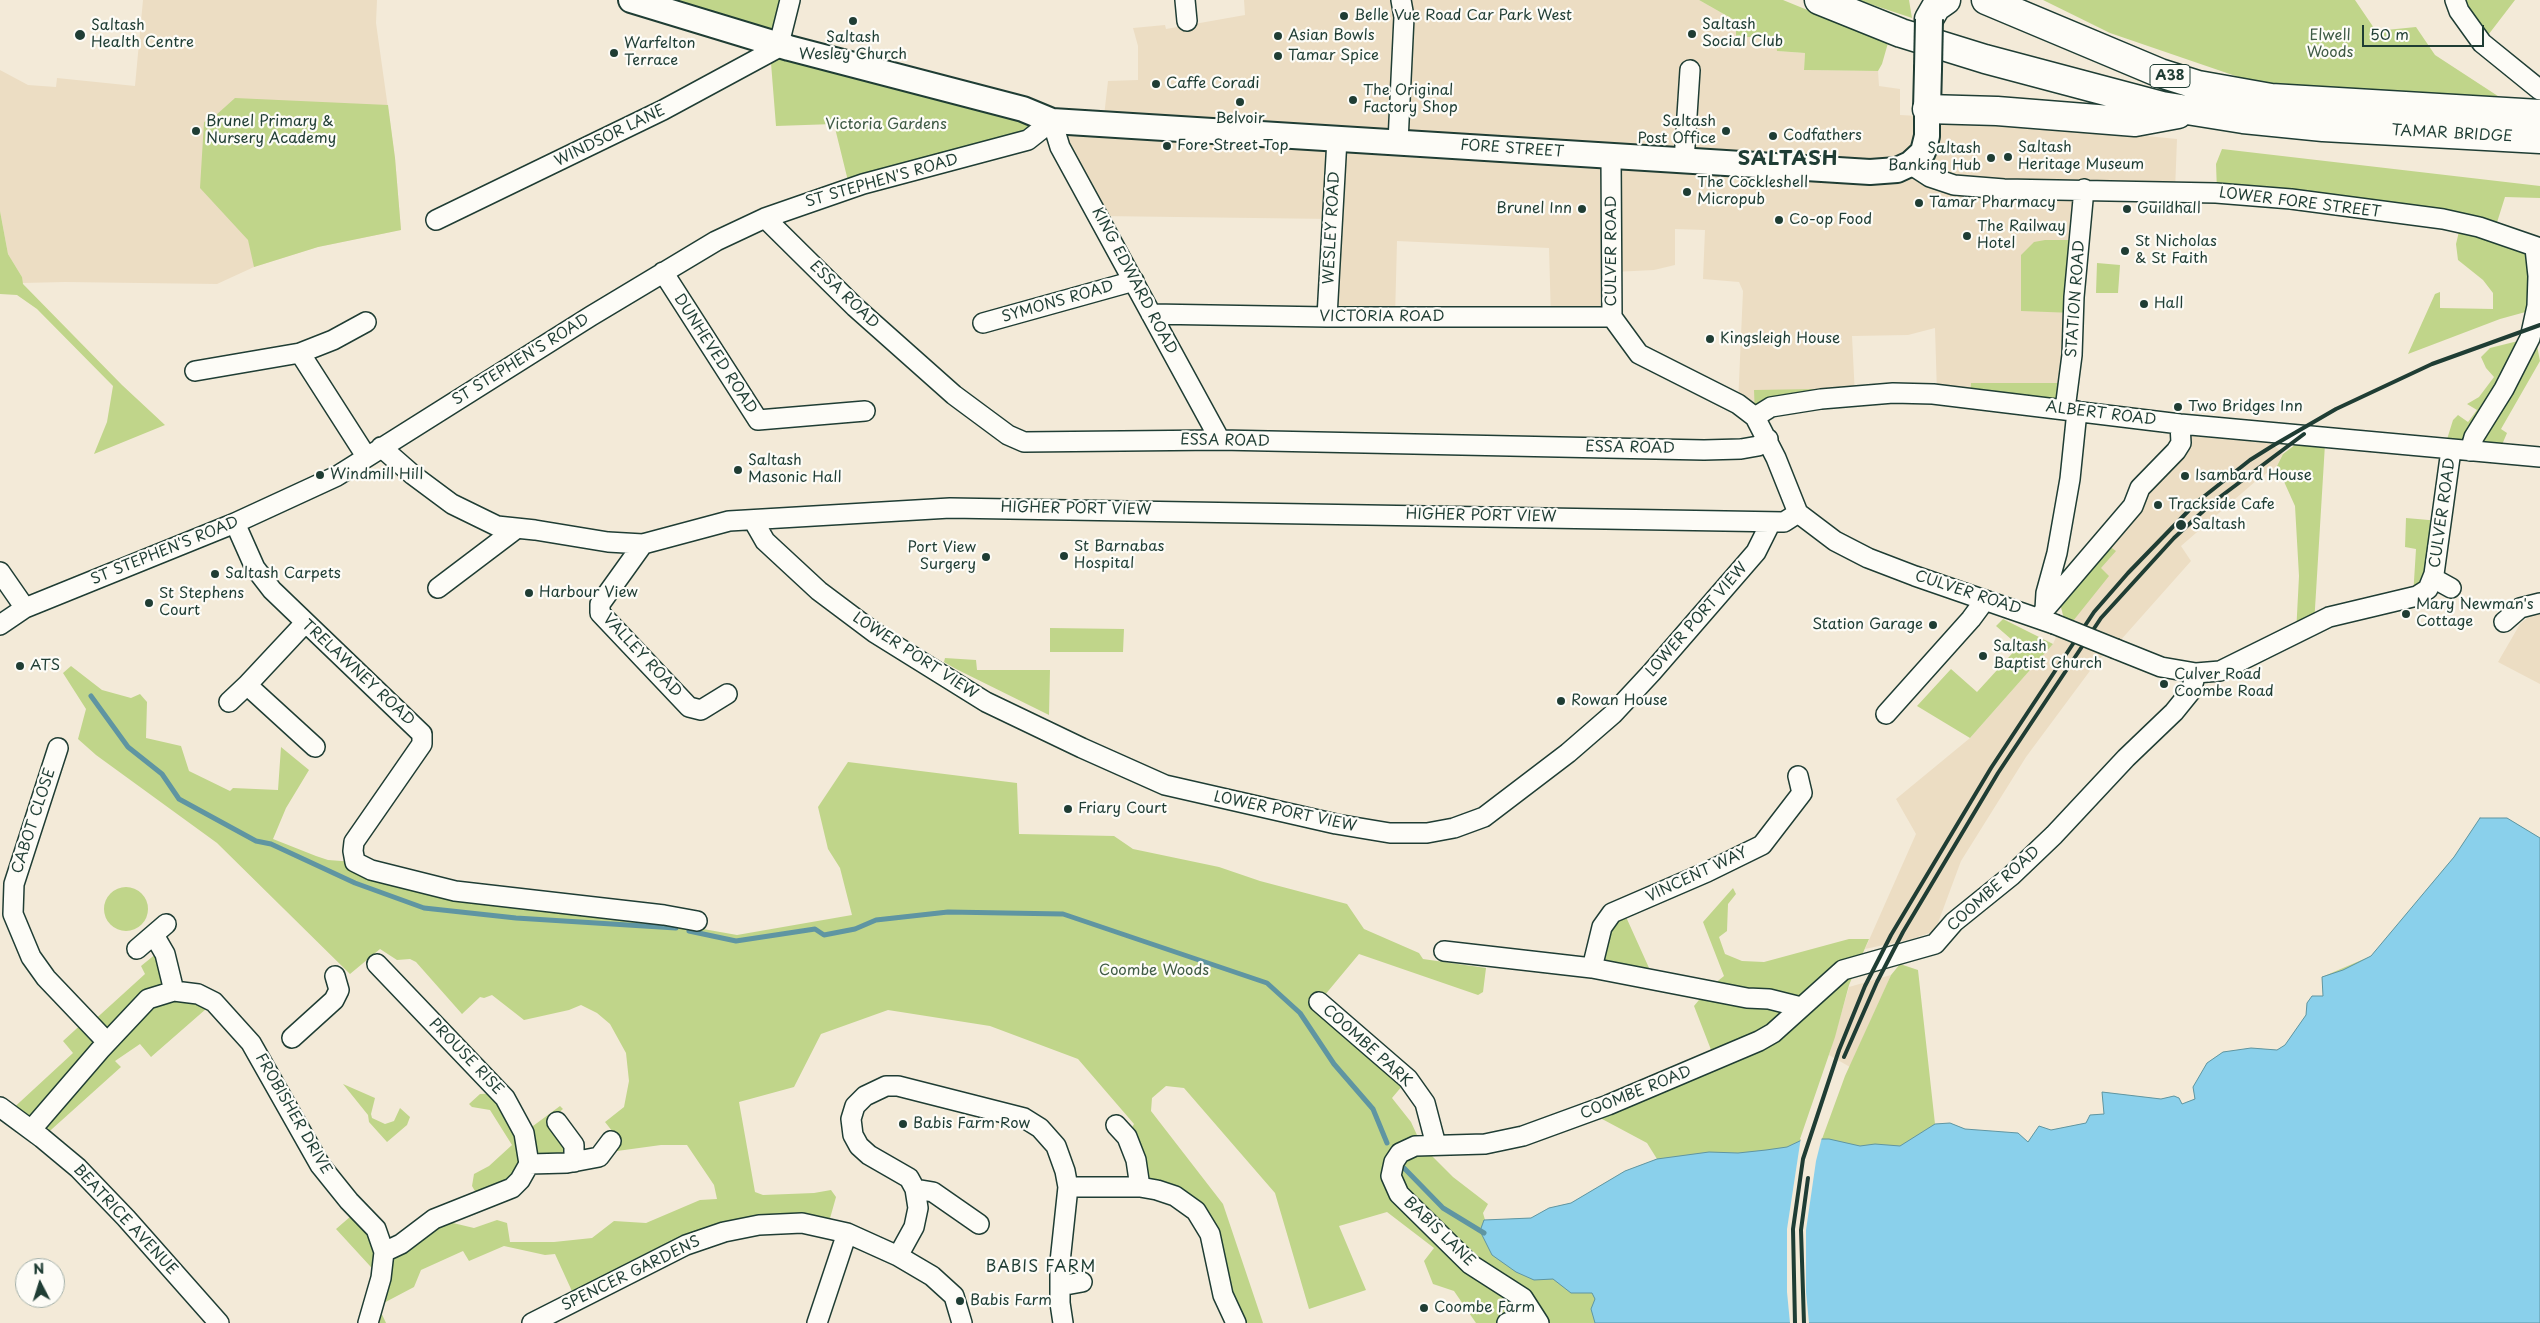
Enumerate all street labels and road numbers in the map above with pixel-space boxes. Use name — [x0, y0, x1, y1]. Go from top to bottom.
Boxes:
road number: A38 — [2150, 64, 2190, 88]
street label: WINDSOR LANE — [552, 101, 668, 171]
street label: TAMAR BRIDGE — [2391, 122, 2513, 146]
street label: FORE STREET — [1460, 136, 1564, 162]
street label: ST STEPHEN'S ROAD — [804, 151, 960, 211]
street label: WESLEY ROAD — [1320, 171, 1344, 285]
street label: LOWER FORE STREET — [2218, 184, 2382, 222]
street label: CULVER ROAD — [1603, 196, 1621, 306]
street label: KING EDWARD ROAD — [1088, 204, 1180, 358]
street label: STATION ROAD — [2063, 240, 2089, 358]
street label: ESSA ROAD — [806, 257, 882, 333]
street label: SYMONS ROAD — [1000, 277, 1116, 327]
street label: DUNHEVED ROAD — [670, 291, 760, 417]
street label: VICTORIA ROAD — [1320, 308, 1444, 326]
street label: ST STEPHEN'S ROAD — [449, 311, 593, 409]
street label: ALBERT ROAD — [2045, 398, 2157, 430]
street label: ESSA ROAD — [1180, 431, 1270, 451]
street label: ESSA ROAD — [1585, 438, 1675, 458]
street label: CULVER ROAD — [2426, 457, 2460, 569]
street label: HIGHER PORT VIEW — [1000, 499, 1152, 519]
street label: HIGHER PORT VIEW — [1405, 506, 1557, 526]
street label: ST STEPHEN'S ROAD — [88, 513, 242, 589]
street label: LOWER PORT VIEW — [1643, 559, 1751, 681]
street label: CULVER ROAD — [1912, 567, 2024, 619]
street label: LOWER PORT VIEW — [849, 609, 981, 703]
street label: VALLEY ROAD — [599, 611, 685, 701]
street label: TRELAWNEY ROAD — [298, 616, 418, 730]
street label: CABOT CLOSE — [8, 766, 60, 876]
street label: LOWER PORT VIEW — [1212, 788, 1358, 836]
street label: COOMBE ROAD — [1944, 843, 2044, 935]
street label: VINCENT WAY — [1644, 844, 1750, 906]
street label: COOMBE PARK — [1319, 1001, 1415, 1091]
street label: PROUSE RISE — [425, 1015, 507, 1099]
street label: FROBISHER DRIVE — [251, 1050, 335, 1178]
street label: COOMBE ROAD — [1578, 1063, 1694, 1123]
street label: BEATRICE AVENUE — [69, 1161, 181, 1279]
street label: BABIS LANE — [1400, 1194, 1478, 1270]
street label: SPENCER GARDENS — [559, 1233, 703, 1315]

